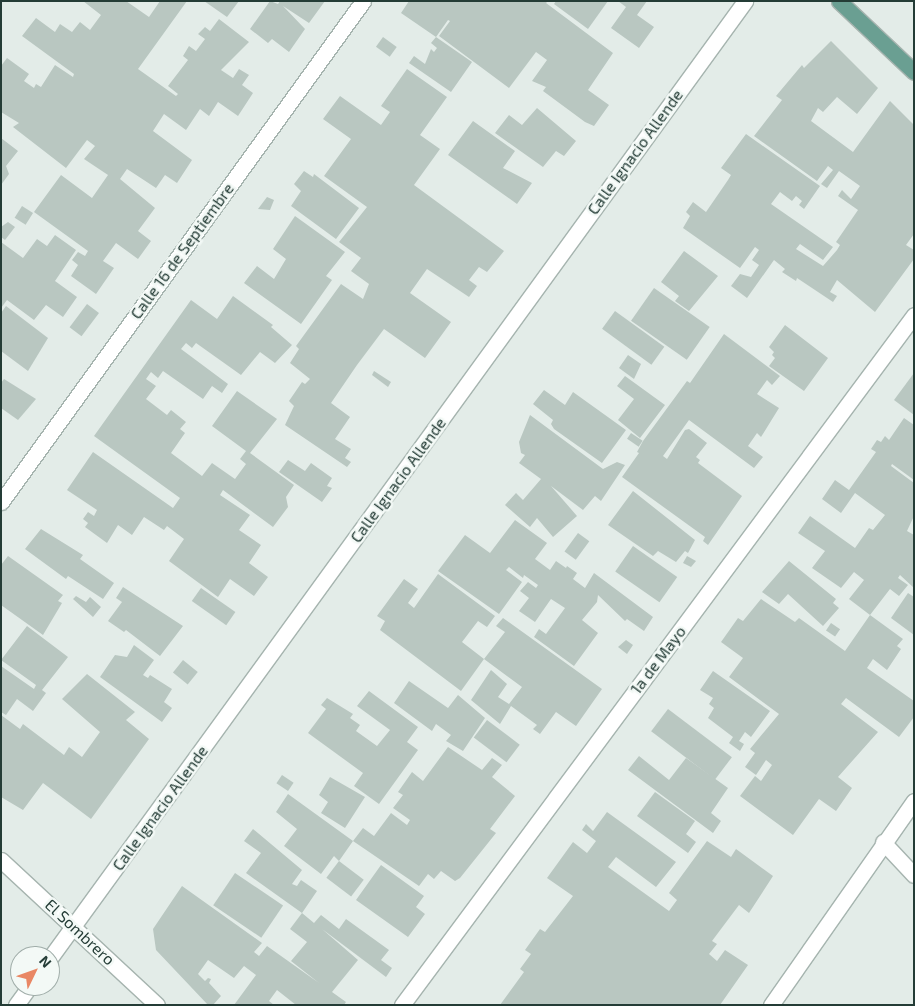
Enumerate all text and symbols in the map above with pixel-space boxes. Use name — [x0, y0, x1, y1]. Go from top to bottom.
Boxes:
street label: Calle Ignacio Allende — [583, 86, 687, 218]
street label: Calle 16 de Septiembre — [126, 179, 238, 323]
street label: Calle Ignacio Allende — [346, 414, 450, 546]
street label: 1a de Mayo — [626, 622, 690, 698]
street label: Calle Ignacio Allende — [108, 742, 212, 874]
street label: El Sombrero — [41, 895, 119, 969]
north arrow — [10, 946, 60, 996]
text: N — [36, 952, 55, 971]

